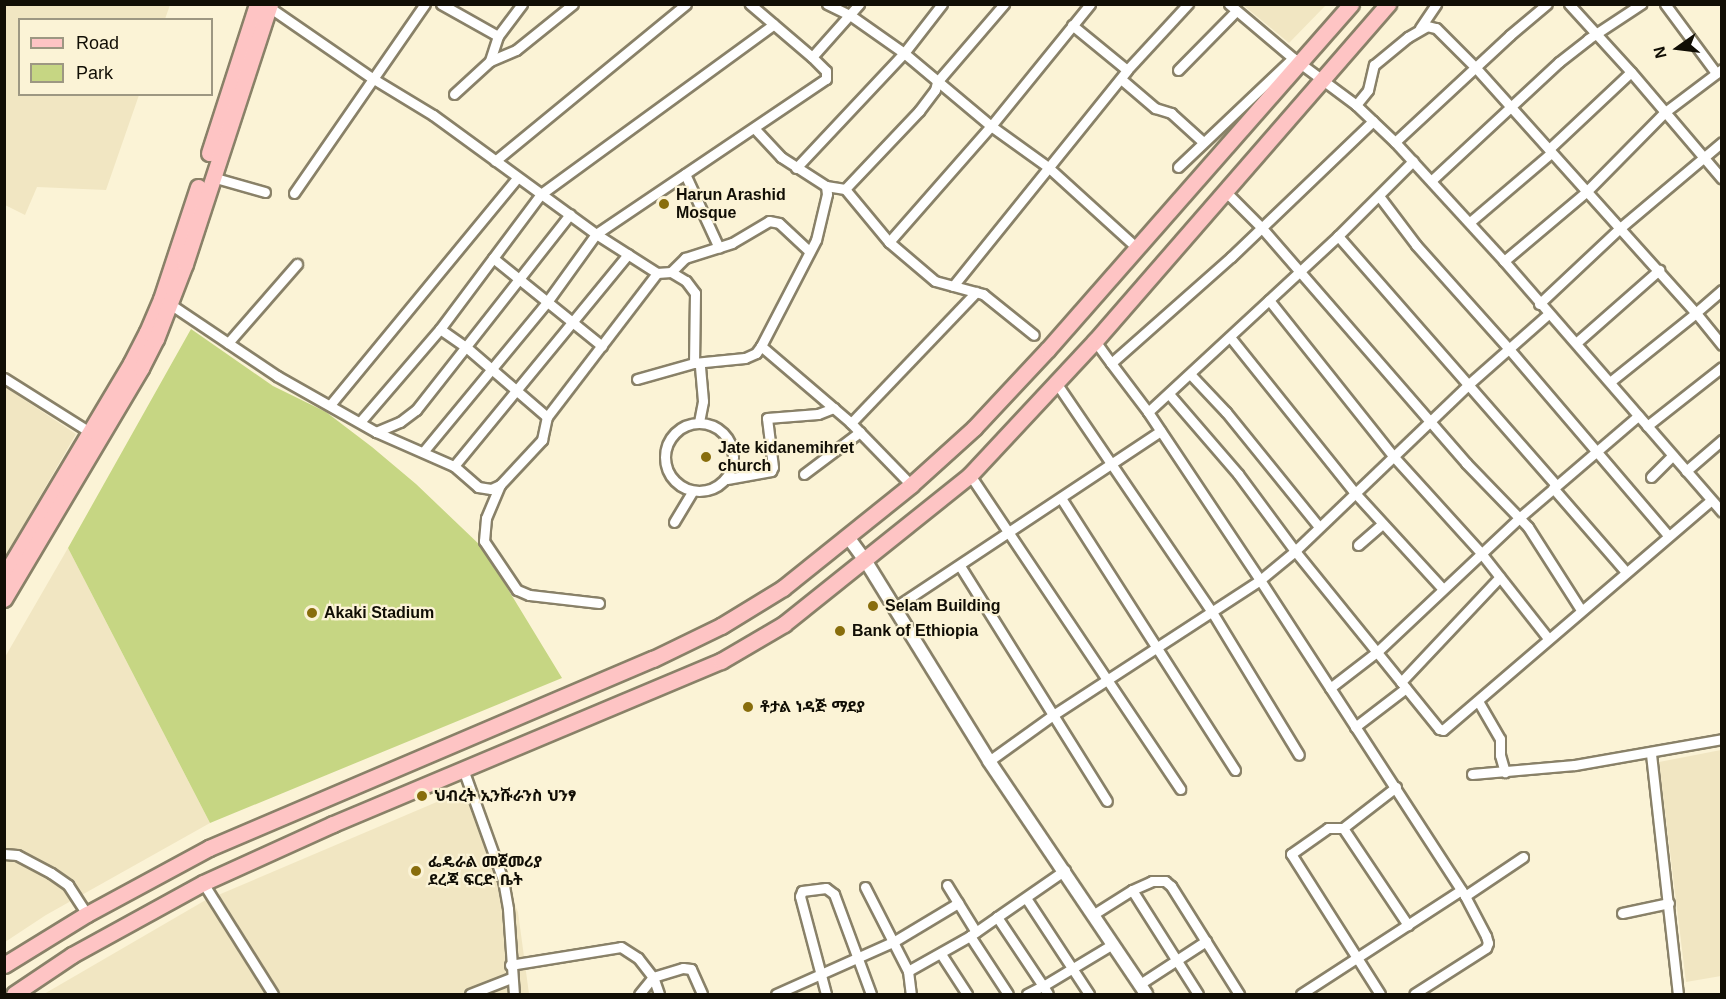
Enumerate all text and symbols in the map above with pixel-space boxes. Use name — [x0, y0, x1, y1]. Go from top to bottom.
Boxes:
legend — [18, 18, 213, 96]
north arrow — [1648, 18, 1708, 78]
text: Road — [76, 33, 119, 53]
text: N — [1650, 45, 1670, 60]
text: Park — [76, 63, 113, 83]
place label: Harun Arashid Mosque — [676, 185, 786, 223]
marker: Harun Arashid Mosque — [657, 197, 671, 211]
place label: Jate kidanemihret church — [718, 438, 854, 476]
marker: Jate kidanemihret church — [699, 450, 713, 464]
place label: Selam Building — [885, 596, 1001, 616]
marker: Selam Building — [866, 599, 880, 613]
place label: Akaki Stadium — [324, 603, 434, 623]
marker: Akaki Stadium — [305, 606, 319, 620]
place label: Bank of Ethiopia — [852, 621, 978, 641]
marker: Bank of Ethiopia — [833, 624, 847, 638]
place label: ቶታል ነዳጅ ማደያ — [760, 697, 865, 717]
marker: ቶታል ነዳጅ ማደያ — [741, 700, 755, 714]
place label: ህብረት ኢንሹራንስ ህንፃ — [434, 786, 577, 806]
marker: ህብረት ኢንሹራንስ ህንፃ — [415, 789, 429, 803]
place label: ፌዴራል መጀመሪያ ደረጃ ፍርድ ቤት — [428, 852, 542, 890]
marker: ፌዴራል መጀመሪያ ደረጃ ፍርድ ቤት — [409, 864, 423, 878]

